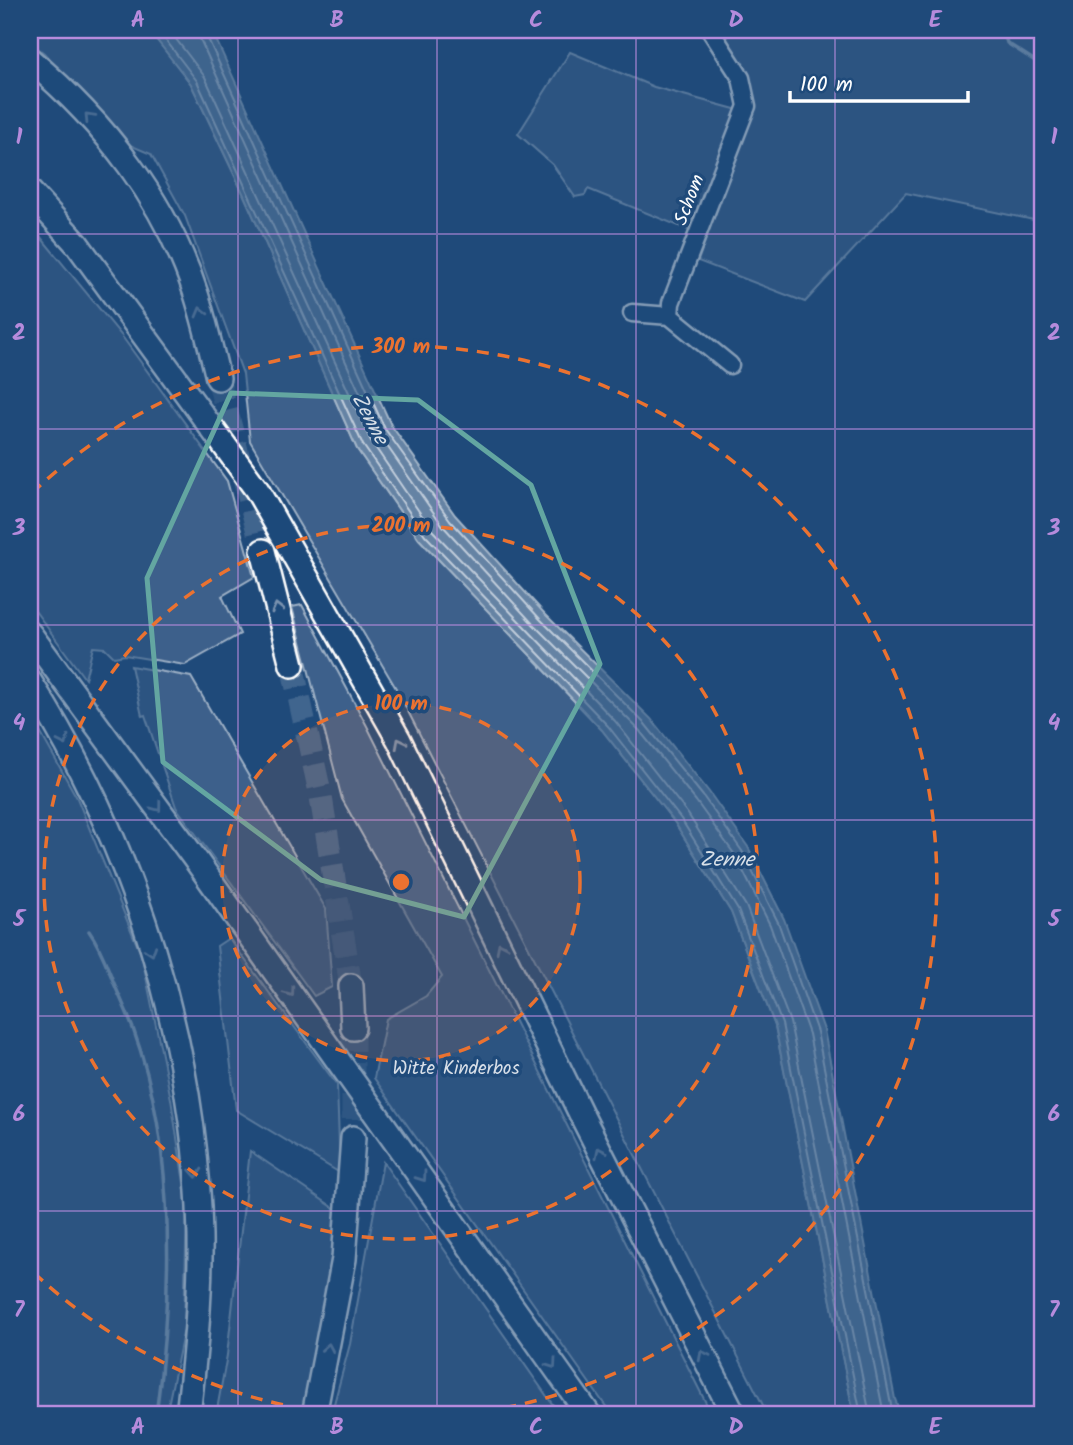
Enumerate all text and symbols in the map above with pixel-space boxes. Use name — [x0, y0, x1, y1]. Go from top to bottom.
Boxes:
text: A — [131, 3, 145, 39]
text: B — [330, 3, 344, 39]
text: C — [529, 3, 543, 39]
text: D — [728, 3, 744, 39]
text: E — [929, 3, 943, 39]
scale bar — [790, 60, 968, 104]
text: 100 m — [800, 69, 853, 102]
one-way arrow — [84, 112, 97, 125]
text: 1 — [16, 120, 23, 156]
text: 1 — [1051, 120, 1058, 156]
street label: Schom — [667, 170, 713, 230]
one-way arrow — [194, 306, 209, 318]
text: 2 — [12, 316, 26, 352]
text: 2 — [1047, 316, 1061, 352]
text: 300 m — [371, 331, 430, 364]
water label: Zenne — [342, 387, 398, 453]
text: 200 m — [371, 510, 431, 543]
text: 3 — [12, 511, 26, 547]
text: 3 — [1047, 511, 1061, 547]
one-way arrow — [271, 602, 285, 614]
text: 100 m — [374, 688, 428, 721]
text: 4 — [13, 706, 26, 742]
text: 4 — [1048, 706, 1061, 742]
one-way arrow — [55, 734, 69, 746]
one-way arrow — [395, 738, 409, 750]
one-way arrow — [149, 799, 161, 812]
water label: Zenne — [700, 844, 757, 877]
centre of rings — [389, 870, 413, 894]
text: 5 — [12, 902, 27, 938]
text: 5 — [1047, 902, 1062, 938]
one-way arrow — [495, 942, 509, 954]
one-way arrow — [143, 944, 157, 957]
one-way arrow — [282, 984, 295, 997]
park label: Witte Kinderbos — [392, 1054, 520, 1084]
text: 6 — [13, 1097, 25, 1133]
text: 6 — [1048, 1097, 1060, 1133]
one-way arrow — [595, 1147, 609, 1159]
one-way arrow — [188, 1168, 203, 1179]
one-way arrow — [414, 1169, 426, 1182]
text: 7 — [14, 1293, 26, 1329]
text: 7 — [1049, 1293, 1061, 1329]
one-way arrow — [319, 1343, 334, 1355]
one-way arrow — [698, 1350, 711, 1362]
one-way arrow — [544, 1356, 557, 1369]
text: A — [131, 1410, 145, 1445]
text: B — [330, 1410, 344, 1445]
text: C — [529, 1410, 543, 1445]
text: D — [728, 1410, 744, 1445]
text: E — [929, 1410, 943, 1445]

